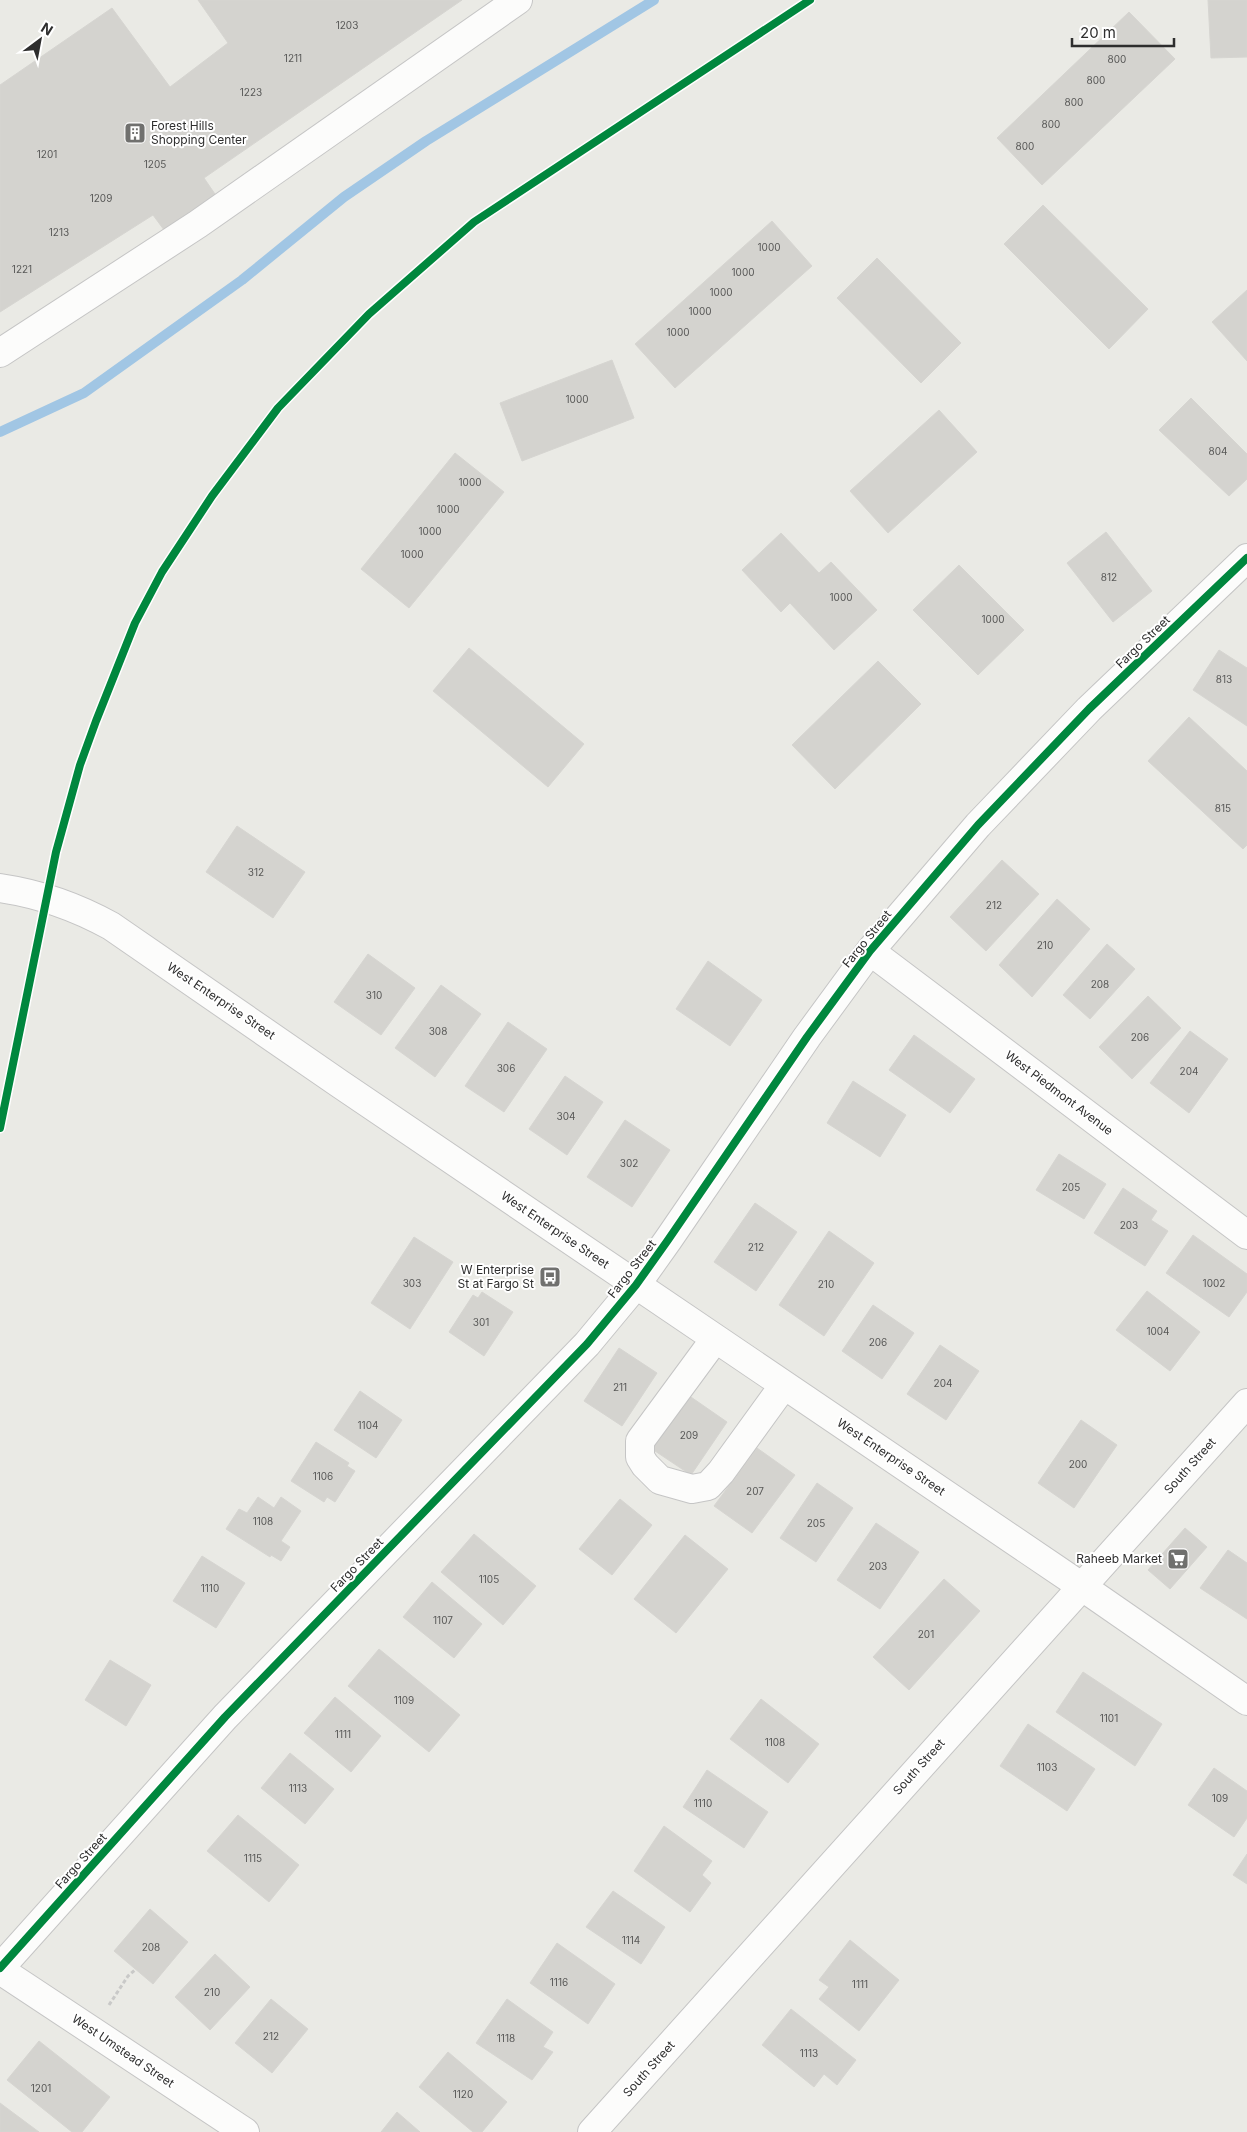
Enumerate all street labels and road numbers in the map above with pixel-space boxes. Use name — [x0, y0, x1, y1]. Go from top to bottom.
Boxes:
street label: Fargo Street — [1112, 612, 1173, 671]
street label: Fargo Street — [839, 907, 894, 970]
street label: West Enterprise Street — [164, 959, 278, 1042]
street label: West Piedmont Avenue — [1002, 1047, 1116, 1138]
street label: West Enterprise Street — [498, 1188, 612, 1271]
street label: Fargo Street — [604, 1237, 659, 1301]
street label: West Enterprise Street — [834, 1415, 948, 1498]
street label: South Street — [1161, 1434, 1219, 1497]
street label: Fargo Street — [327, 1534, 386, 1595]
street label: South Street — [890, 1735, 948, 1798]
street label: Fargo Street — [52, 1830, 110, 1892]
street label: West Umstead Street — [69, 2011, 177, 2090]
street label: South Street — [620, 2037, 678, 2100]

